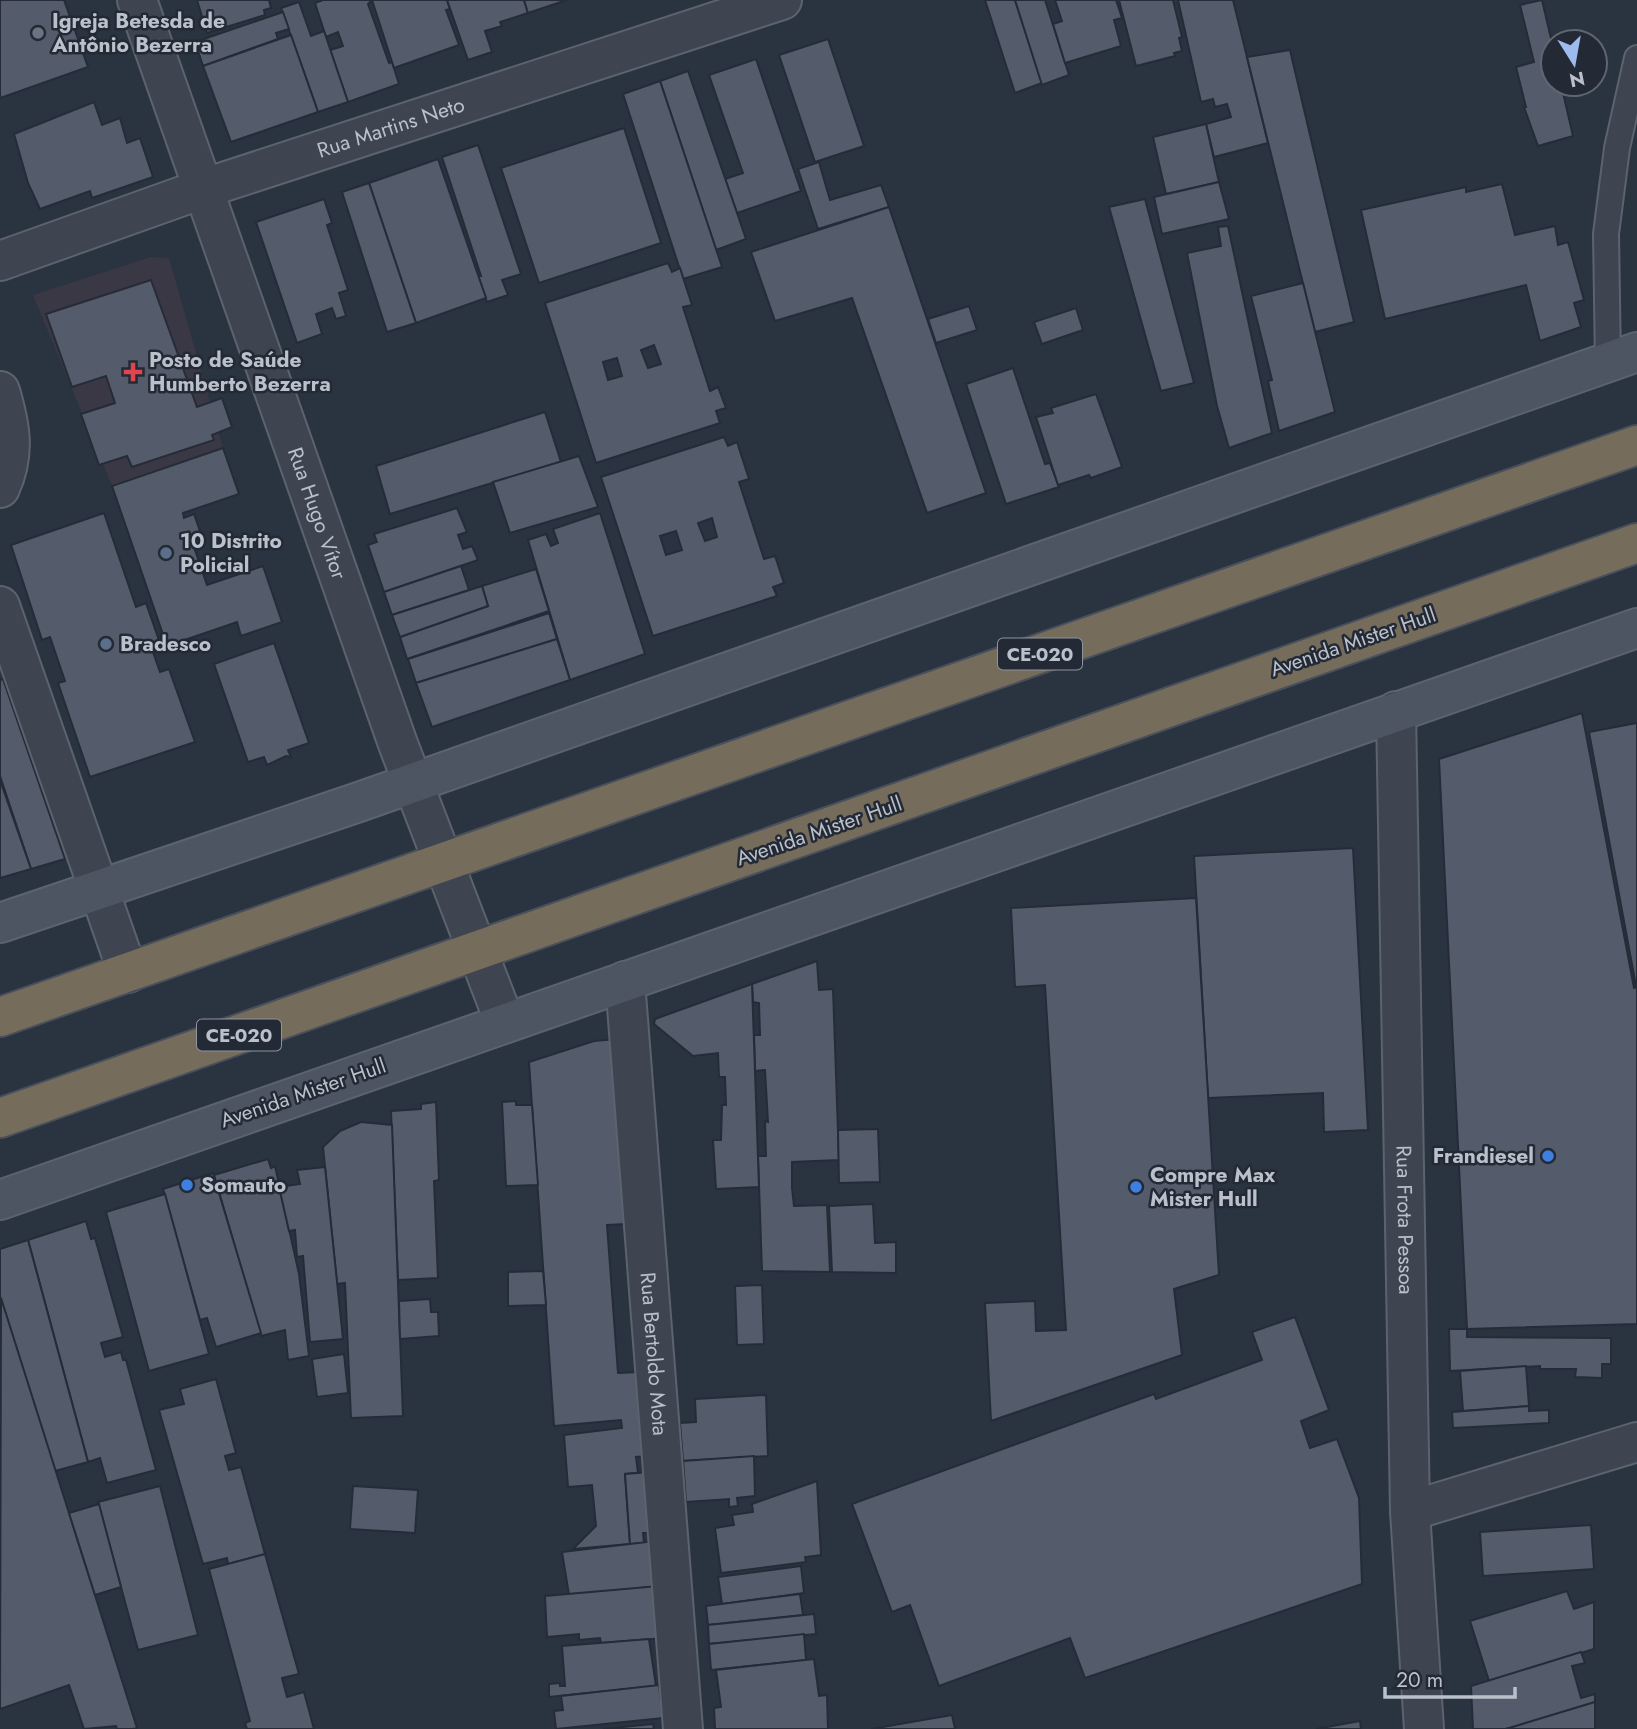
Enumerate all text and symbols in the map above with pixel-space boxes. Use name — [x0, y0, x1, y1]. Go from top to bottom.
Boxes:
place label: Igreja Betesda de Antônio Bezerra — [51, 6, 225, 60]
marker: Igreja Betesda de Antônio Bezerra — [30, 25, 46, 41]
north arrow — [1539, 28, 1609, 98]
text: N — [1567, 65, 1587, 94]
street label: Rua Martins Neto — [313, 89, 468, 166]
place label: Posto de Saúde Humberto Bezerra — [149, 345, 331, 399]
marker: Posto de Saúde Humberto Bezerra — [123, 362, 143, 382]
street label: Rua Hugo Vítor — [280, 443, 354, 584]
place label: 10 Distrito Policial — [180, 526, 282, 580]
marker: 10 Distrito Policial — [158, 545, 174, 561]
street label: Avenida Mister Hull — [1266, 600, 1440, 684]
place label: Bradesco — [120, 629, 211, 659]
marker: Bradesco — [98, 636, 114, 652]
road number: CE-020 — [998, 638, 1082, 670]
street label: Avenida Mister Hull — [732, 789, 906, 873]
road number: CE-020 — [197, 1020, 281, 1050]
street label: Avenida Mister Hull — [216, 1051, 390, 1135]
place label: Frandiesel — [1433, 1141, 1534, 1171]
street label: Rua Frota Pessoa — [1389, 1145, 1421, 1295]
marker: Frandiesel — [1540, 1148, 1556, 1164]
place label: Compre Max Mister Hull — [1150, 1160, 1276, 1214]
place label: Somauto — [201, 1170, 286, 1200]
marker: Somauto — [179, 1177, 195, 1193]
marker: Compre Max Mister Hull — [1128, 1179, 1144, 1195]
street label: Rua Bertoldo Mota — [633, 1271, 675, 1437]
scale bar — [1385, 1656, 1514, 1700]
text: 20 m — [1396, 1665, 1443, 1695]

